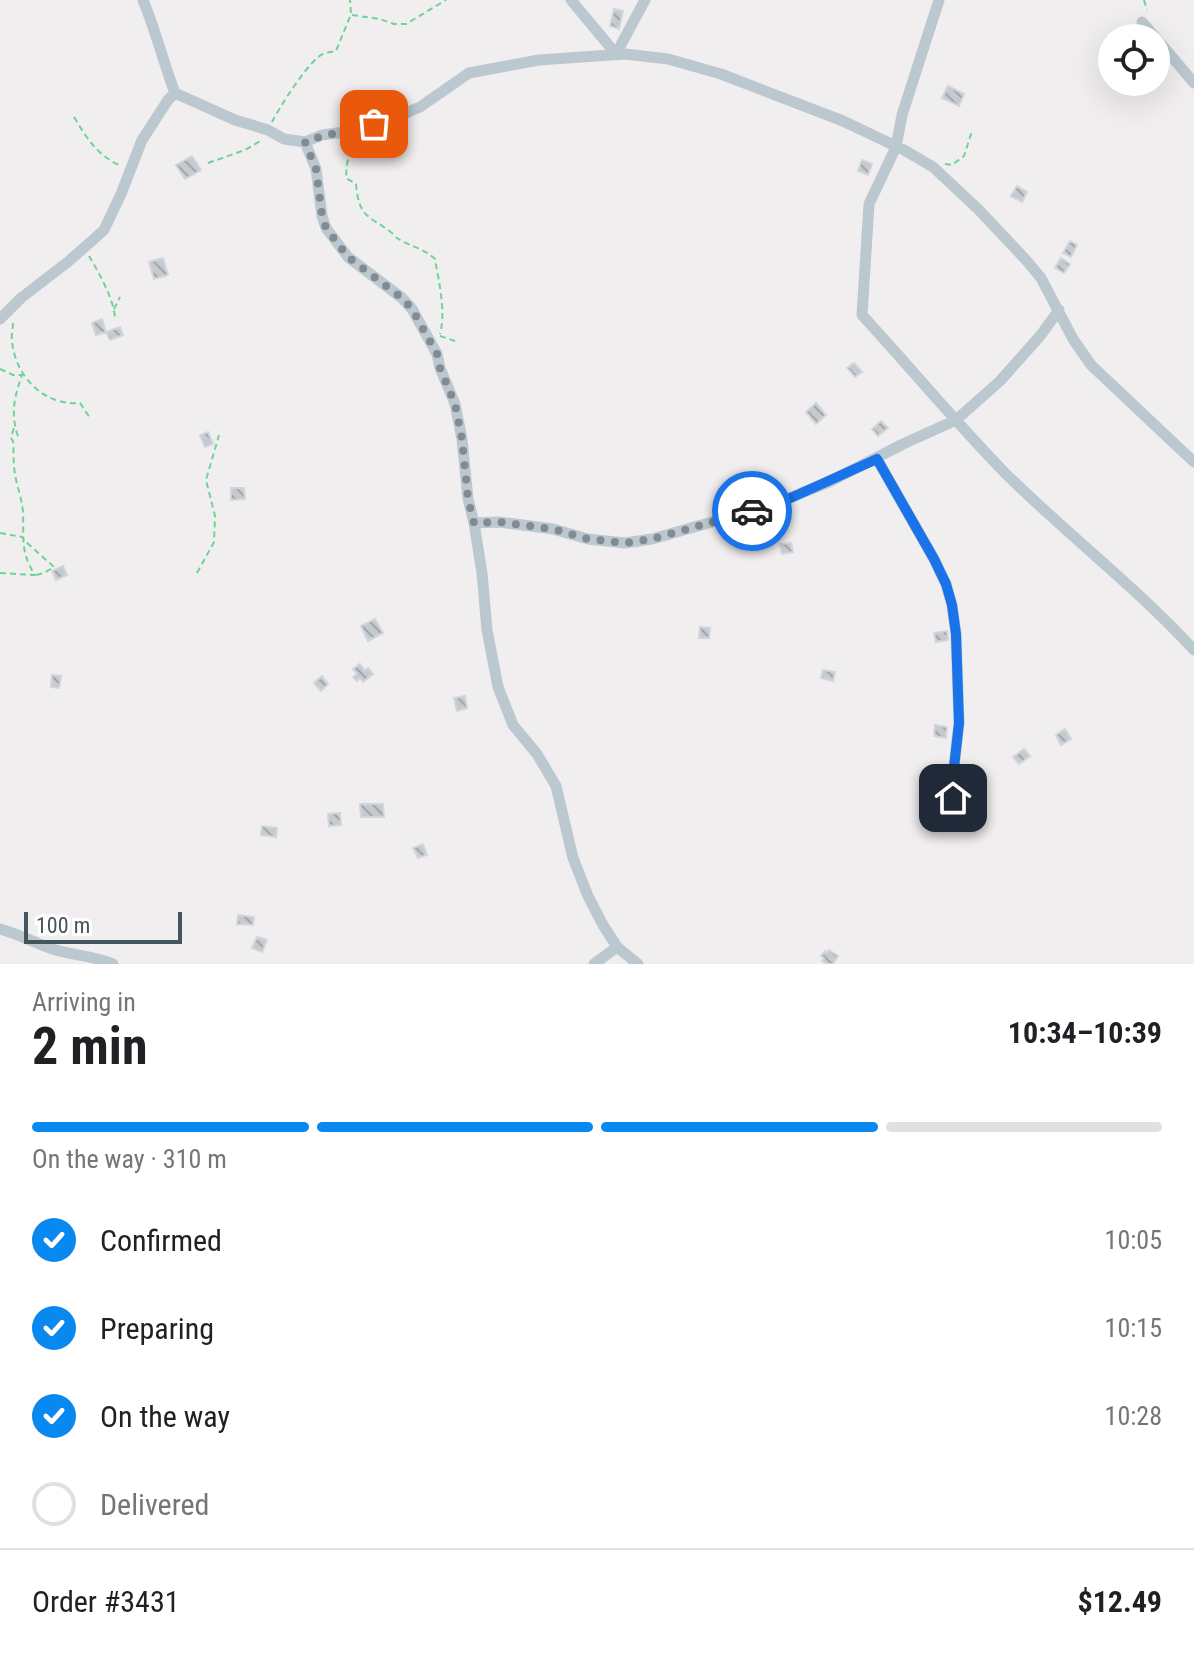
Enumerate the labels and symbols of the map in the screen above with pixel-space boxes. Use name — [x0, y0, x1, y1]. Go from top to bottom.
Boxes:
pin — [340, 90, 408, 158]
courier — [712, 471, 792, 551]
pin — [919, 764, 987, 832]
scale bar — [24, 908, 182, 944]

